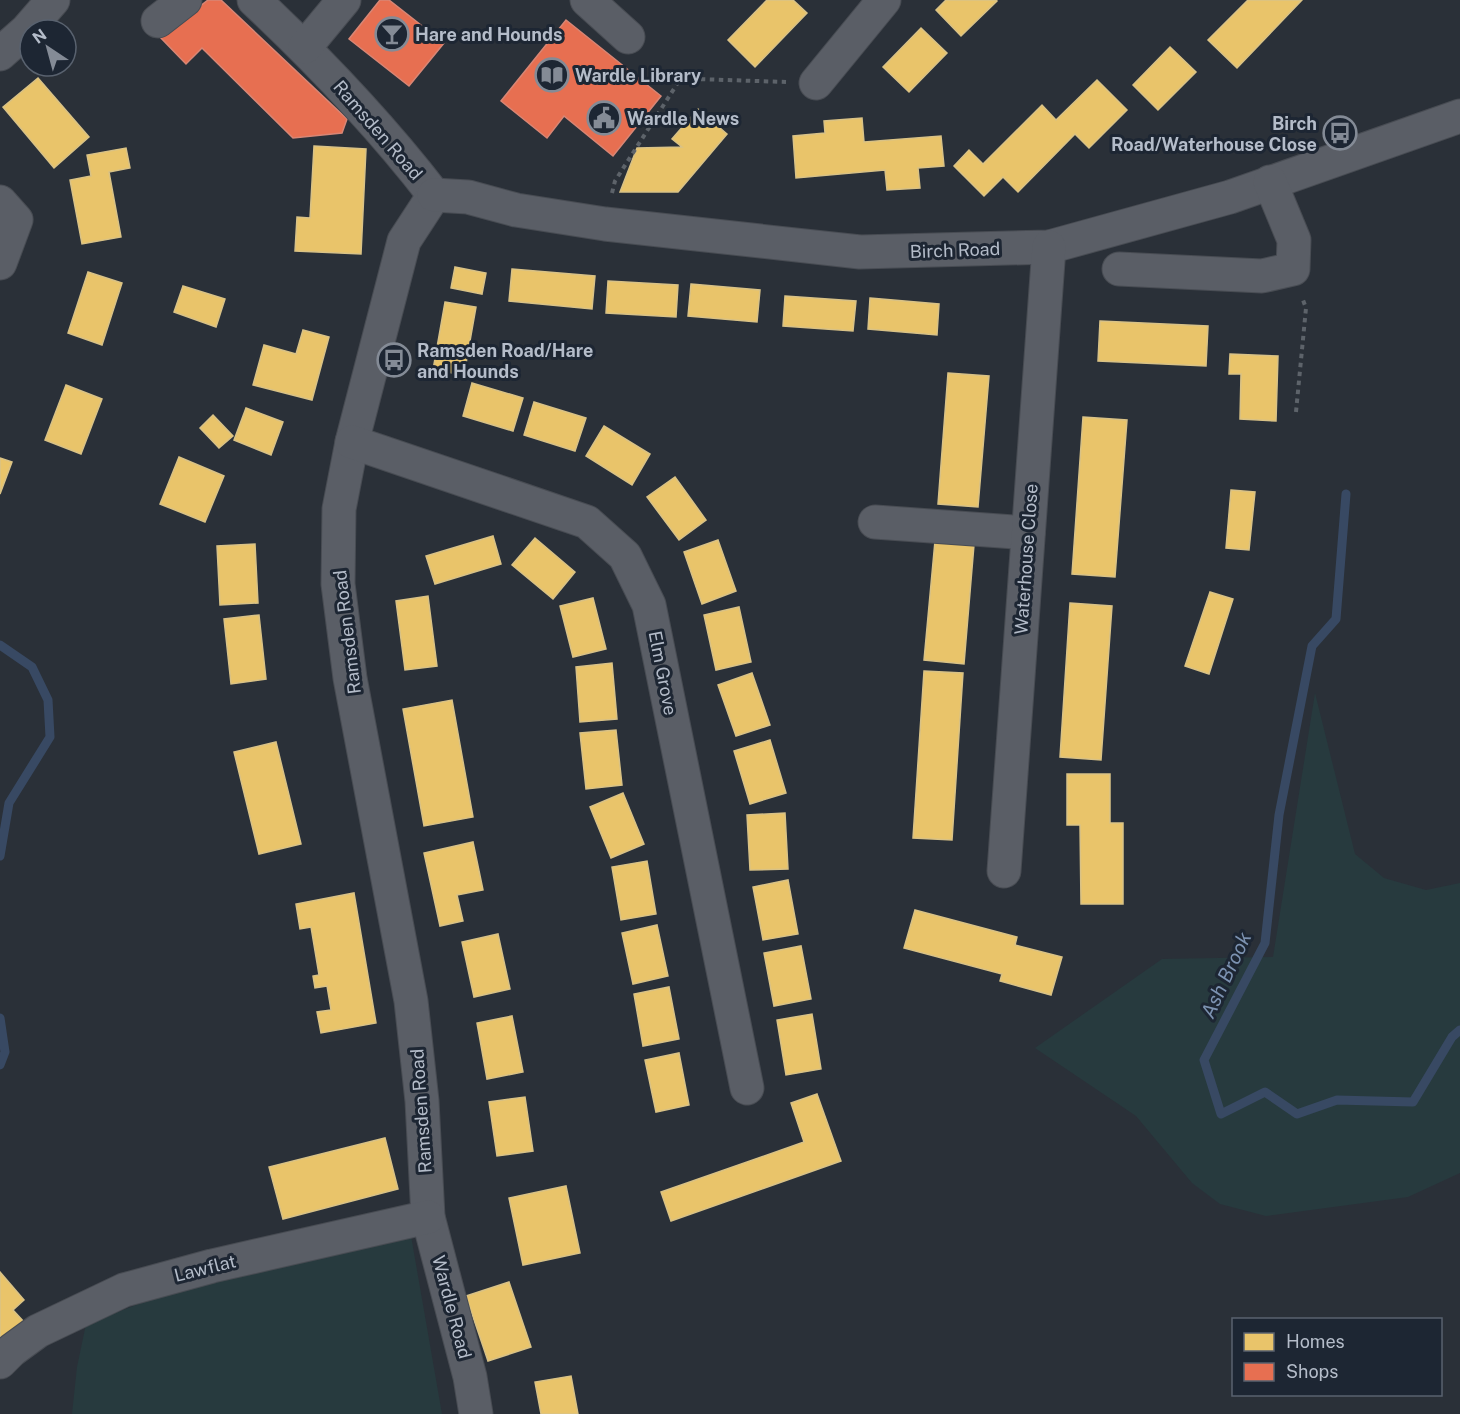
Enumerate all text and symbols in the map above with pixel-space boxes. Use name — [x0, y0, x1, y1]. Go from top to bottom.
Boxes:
bar icon: Hare and Hounds — [374, 16, 410, 52]
north arrow — [18, 18, 78, 78]
place label: Hare and Hounds — [415, 24, 562, 45]
text: N — [29, 25, 50, 48]
library icon: Wardle Library — [534, 57, 570, 93]
place label: Wardle Library — [575, 65, 701, 86]
street label: Ramsden Road — [329, 76, 427, 184]
public building icon: Wardle News — [586, 100, 622, 136]
place label: Wardle News — [627, 108, 739, 129]
place label: Birch Road/Waterhouse Close — [1111, 113, 1317, 155]
bus stop icon: Birch Road/Waterhouse Close — [1322, 115, 1358, 151]
street label: Birch Road — [909, 238, 1001, 262]
place label: Ramsden Road/Hare and Hounds — [417, 340, 593, 382]
bus stop icon: Ramsden Road/Hare and Hounds — [376, 342, 412, 378]
street label: Waterhouse Close — [1010, 483, 1042, 635]
street label: Ramsden Road — [329, 569, 365, 695]
street label: Elm Grove — [645, 629, 681, 717]
water label: Ash Brook — [1196, 928, 1256, 1022]
street label: Ramsden Road — [406, 1048, 436, 1174]
street label: Lawflat — [172, 1250, 238, 1286]
street label: Wardle Road — [428, 1253, 476, 1361]
legend — [1232, 1318, 1442, 1396]
text: Homes — [1286, 1331, 1345, 1352]
text: Shops — [1286, 1361, 1338, 1382]

